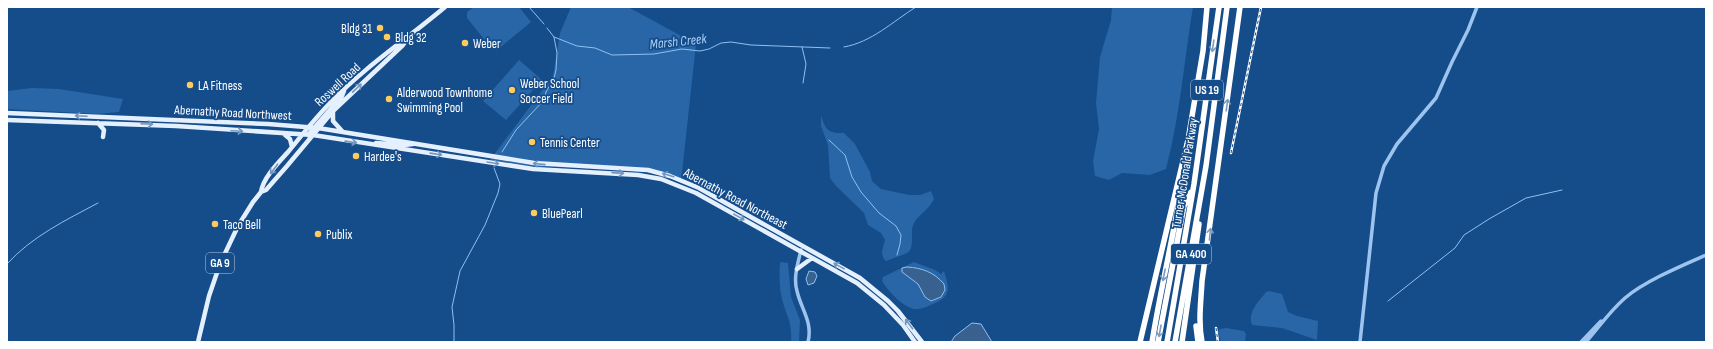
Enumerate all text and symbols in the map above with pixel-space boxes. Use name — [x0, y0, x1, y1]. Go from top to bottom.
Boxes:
place label: Bldg 31 — [341, 21, 372, 37]
marker: Bldg 31 — [375, 23, 385, 33]
place label: Bldg 32 — [395, 30, 427, 46]
water label: Marsh Creek — [649, 30, 708, 53]
marker: Bldg 32 — [382, 32, 392, 42]
place label: Weber — [473, 36, 501, 52]
marker: Weber — [460, 38, 470, 48]
one-way arrow — [1209, 39, 1217, 52]
street label: Roswell Road — [311, 59, 364, 110]
place label: Weber School Soccer Field — [520, 76, 579, 107]
place label: LA Fitness — [198, 78, 242, 94]
marker: LA Fitness — [185, 80, 195, 90]
road number: US 19 — [1191, 80, 1223, 100]
one-way arrow — [352, 83, 362, 92]
place label: Alderwood Townhome Swimming Pool — [396, 85, 492, 116]
marker: Weber School Soccer Field — [507, 85, 517, 95]
marker: Alderwood Townhome Swimming Pool — [384, 94, 394, 104]
one-way arrow — [1223, 99, 1231, 112]
street label: Abernathy Road Northwest — [173, 102, 292, 124]
one-way arrow — [75, 112, 88, 120]
street label: Turner McDonald Parkway — [1168, 117, 1202, 229]
one-way arrow — [140, 121, 153, 128]
one-way arrow — [230, 127, 243, 134]
place label: Tennis Center — [540, 135, 600, 151]
marker: Tennis Center — [527, 137, 537, 147]
one-way arrow — [344, 138, 357, 146]
place label: Hardee's — [364, 149, 402, 165]
one-way arrow — [429, 150, 442, 158]
marker: Hardee's — [351, 151, 361, 161]
one-way arrow — [486, 159, 499, 167]
one-way arrow — [533, 160, 546, 167]
one-way arrow — [270, 163, 279, 174]
street label: Abernathy Road Northeast — [680, 164, 790, 233]
one-way arrow — [611, 170, 624, 177]
one-way arrow — [661, 171, 674, 178]
place label: BluePearl — [542, 206, 583, 222]
marker: BluePearl — [529, 208, 539, 218]
one-way arrow — [733, 214, 745, 221]
place label: Taco Bell — [223, 217, 261, 233]
marker: Taco Bell — [210, 219, 220, 229]
place label: Publix — [326, 227, 352, 243]
one-way arrow — [1206, 228, 1213, 241]
marker: Publix — [313, 229, 323, 239]
road number: GA 400 — [1171, 244, 1211, 264]
road number: GA 9 — [206, 253, 234, 273]
one-way arrow — [834, 261, 846, 269]
one-way arrow — [1159, 268, 1167, 281]
one-way arrow — [904, 319, 913, 330]
one-way arrow — [1156, 324, 1164, 337]

